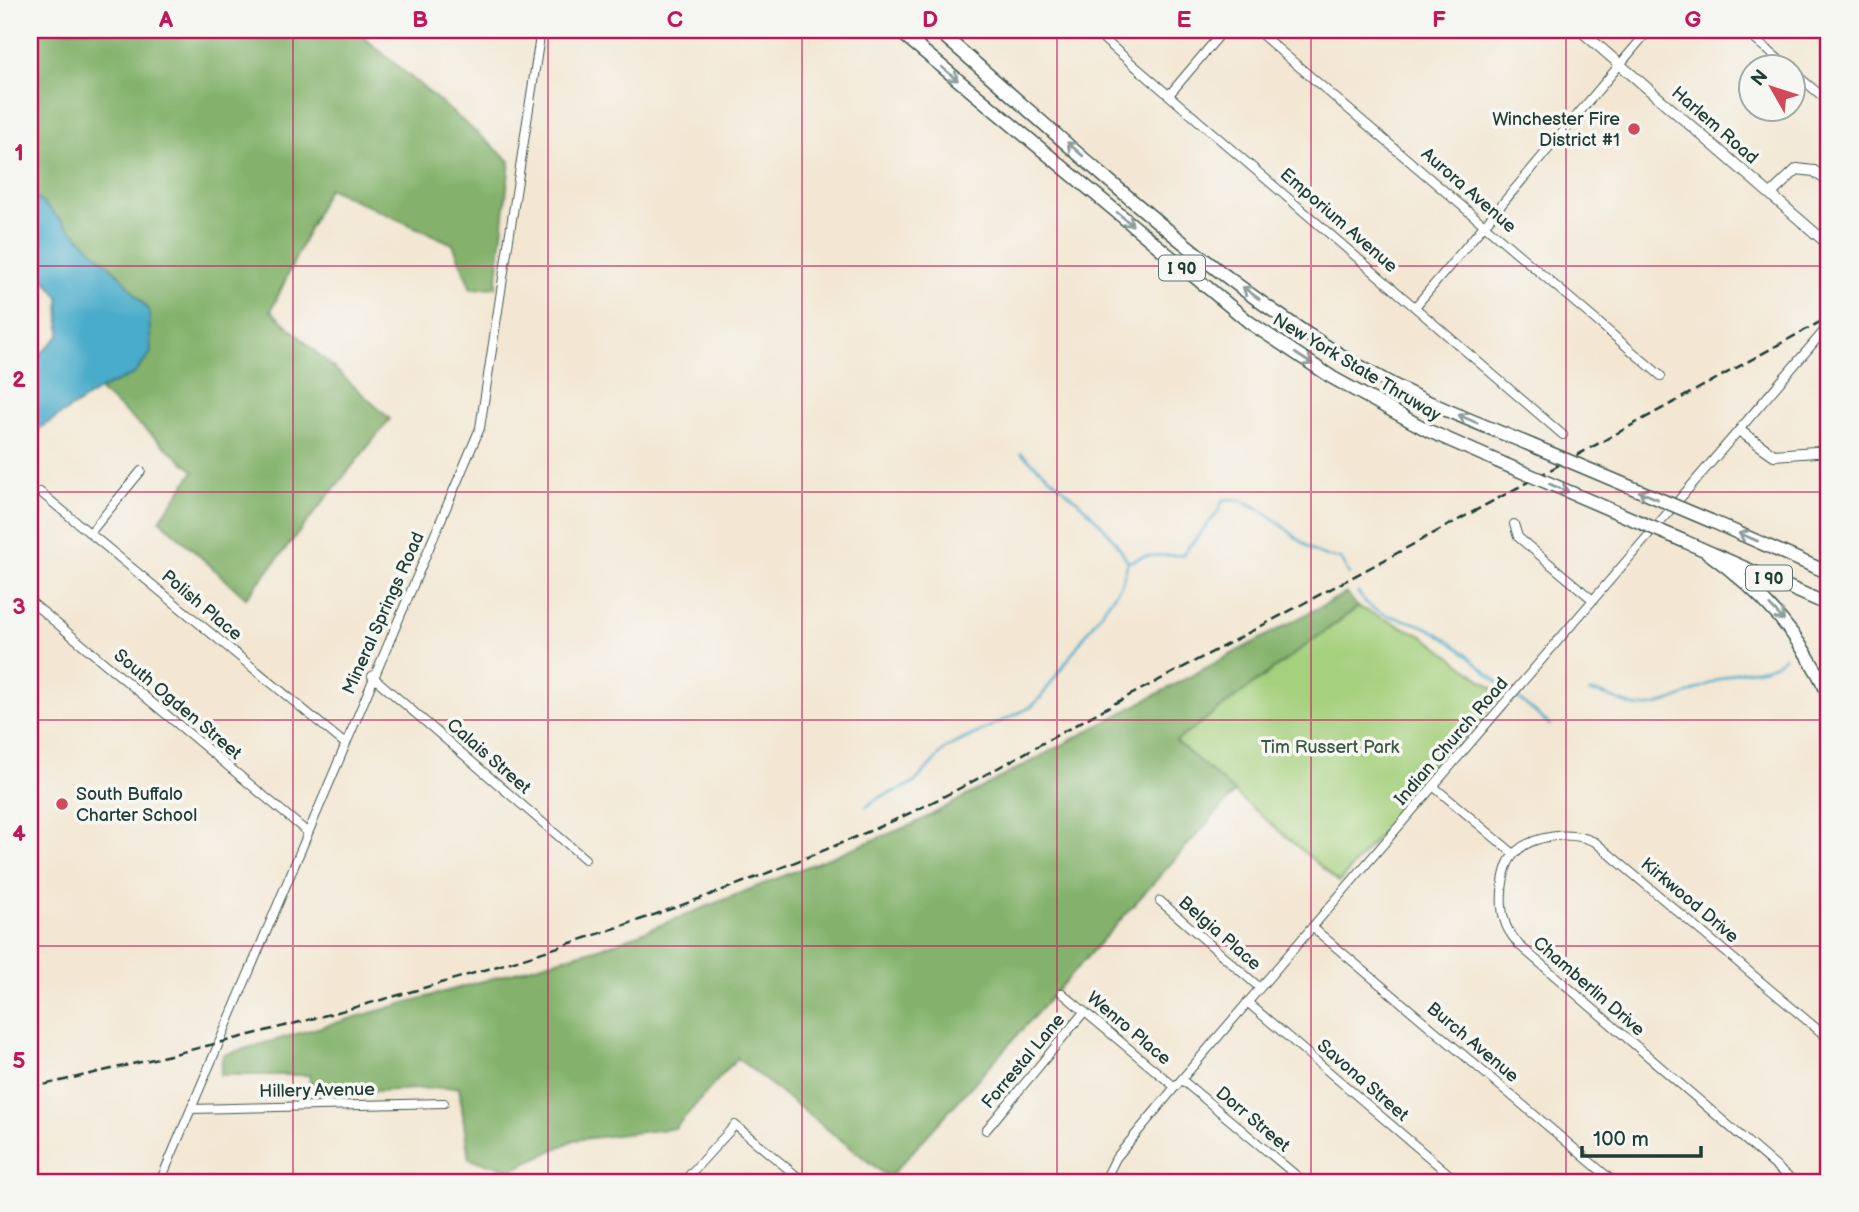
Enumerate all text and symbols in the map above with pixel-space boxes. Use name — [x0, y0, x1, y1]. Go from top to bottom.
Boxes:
text: A — [158, 6, 174, 34]
text: B — [412, 6, 428, 34]
text: C — [667, 6, 683, 34]
text: D — [922, 6, 938, 34]
text: E — [1177, 6, 1192, 34]
text: F — [1432, 6, 1446, 34]
text: G — [1685, 6, 1702, 34]
north arrow — [1736, 52, 1806, 122]
text: N — [1747, 65, 1773, 91]
one-way arrow — [941, 66, 959, 81]
street label: Harlem Road — [1667, 82, 1762, 169]
place label: Winchester Fire District #1 — [1492, 109, 1620, 151]
marker: Winchester Fire District #1 — [1626, 121, 1642, 137]
text: 1 — [14, 139, 24, 167]
one-way arrow — [1066, 141, 1084, 157]
street label: Aurora Avenue — [1417, 143, 1521, 237]
street label: Emporium Avenue — [1276, 164, 1402, 277]
one-way arrow — [1115, 212, 1133, 227]
road number: I 90 — [1159, 256, 1205, 280]
one-way arrow — [1242, 285, 1261, 300]
street label: New York State Thruway — [1269, 309, 1445, 426]
one-way arrow — [1294, 352, 1314, 366]
text: 2 — [12, 366, 26, 394]
one-way arrow — [1458, 412, 1479, 425]
one-way arrow — [1548, 482, 1570, 495]
one-way arrow — [1638, 487, 1659, 500]
street label: Mineral Springs Road — [338, 529, 429, 698]
one-way arrow — [1738, 530, 1759, 543]
street label: Polish Place — [157, 566, 246, 645]
road number: I 90 — [1746, 566, 1792, 590]
text: 3 — [12, 593, 26, 621]
one-way arrow — [1768, 604, 1785, 621]
street label: South Ogden Street — [110, 645, 246, 764]
street label: Indian Church Road — [1390, 673, 1513, 809]
street label: Calais Street — [442, 714, 535, 799]
park label: Tim Russert Park — [1261, 737, 1399, 758]
place label: South Buffalo Charter School — [76, 784, 197, 826]
marker: South Buffalo Charter School — [54, 796, 70, 812]
text: 4 — [12, 820, 26, 848]
street label: Kirkwood Drive — [1637, 853, 1743, 948]
street label: Belgia Place — [1174, 892, 1265, 975]
street label: Chamberlin Drive — [1529, 932, 1649, 1041]
street label: Wenro Place — [1082, 987, 1175, 1070]
street label: Burch Avenue — [1423, 998, 1523, 1087]
street label: Forrestal Lane — [978, 1009, 1069, 1113]
street label: Savona Street — [1313, 1035, 1413, 1126]
text: 5 — [12, 1047, 26, 1075]
street label: Hillery Avenue — [259, 1079, 375, 1102]
street label: Dorr Street — [1211, 1082, 1294, 1157]
scale bar — [1582, 1114, 1702, 1158]
text: 100 m — [1593, 1127, 1649, 1152]

